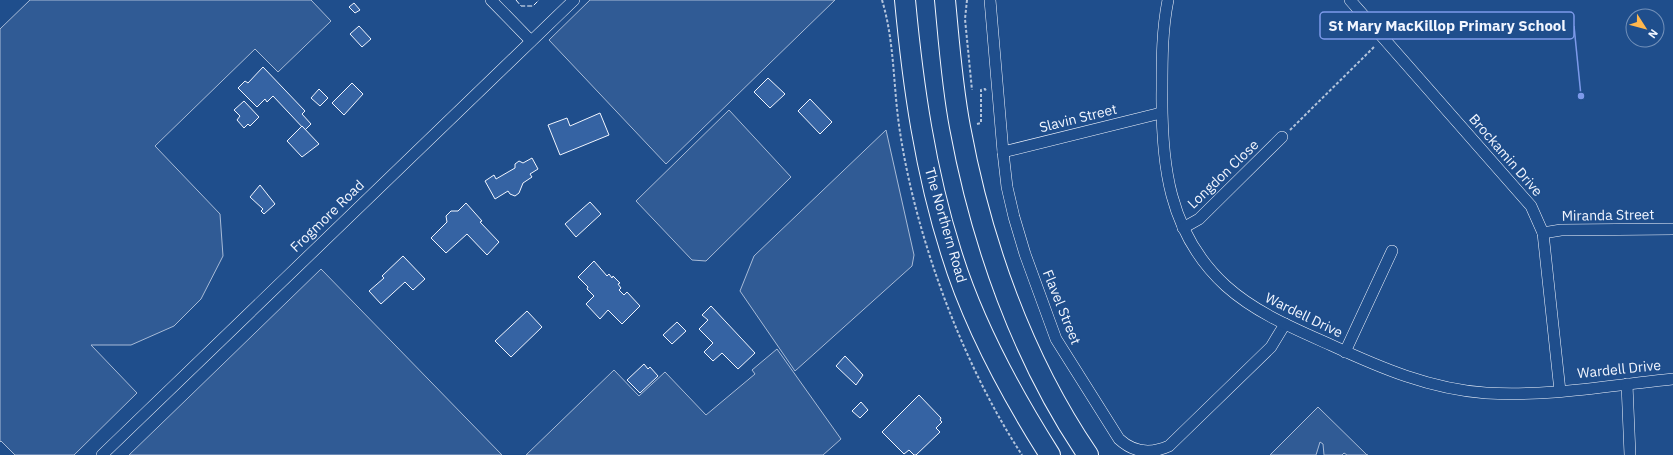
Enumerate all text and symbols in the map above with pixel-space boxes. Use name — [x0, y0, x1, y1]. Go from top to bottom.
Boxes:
north arrow — [1625, 8, 1665, 48]
callout: St Mary MacKillop Primary School — [1320, 12, 1574, 39]
text: St Mary MacKillop Primary School — [1328, 16, 1566, 35]
text: N — [1645, 27, 1661, 41]
street label: Slavin Street — [1037, 100, 1119, 136]
street label: Brockamin Drive — [1465, 110, 1547, 200]
street label: Longdon Close — [1184, 135, 1263, 212]
street label: The Northern Road — [921, 165, 971, 285]
street label: Frogmore Road — [286, 176, 368, 256]
street label: Miranda Street — [1562, 205, 1655, 225]
street label: Flavel Street — [1039, 267, 1085, 347]
street label: Wardell Drive — [1262, 288, 1346, 342]
street label: Wardell Drive — [1576, 356, 1662, 382]

